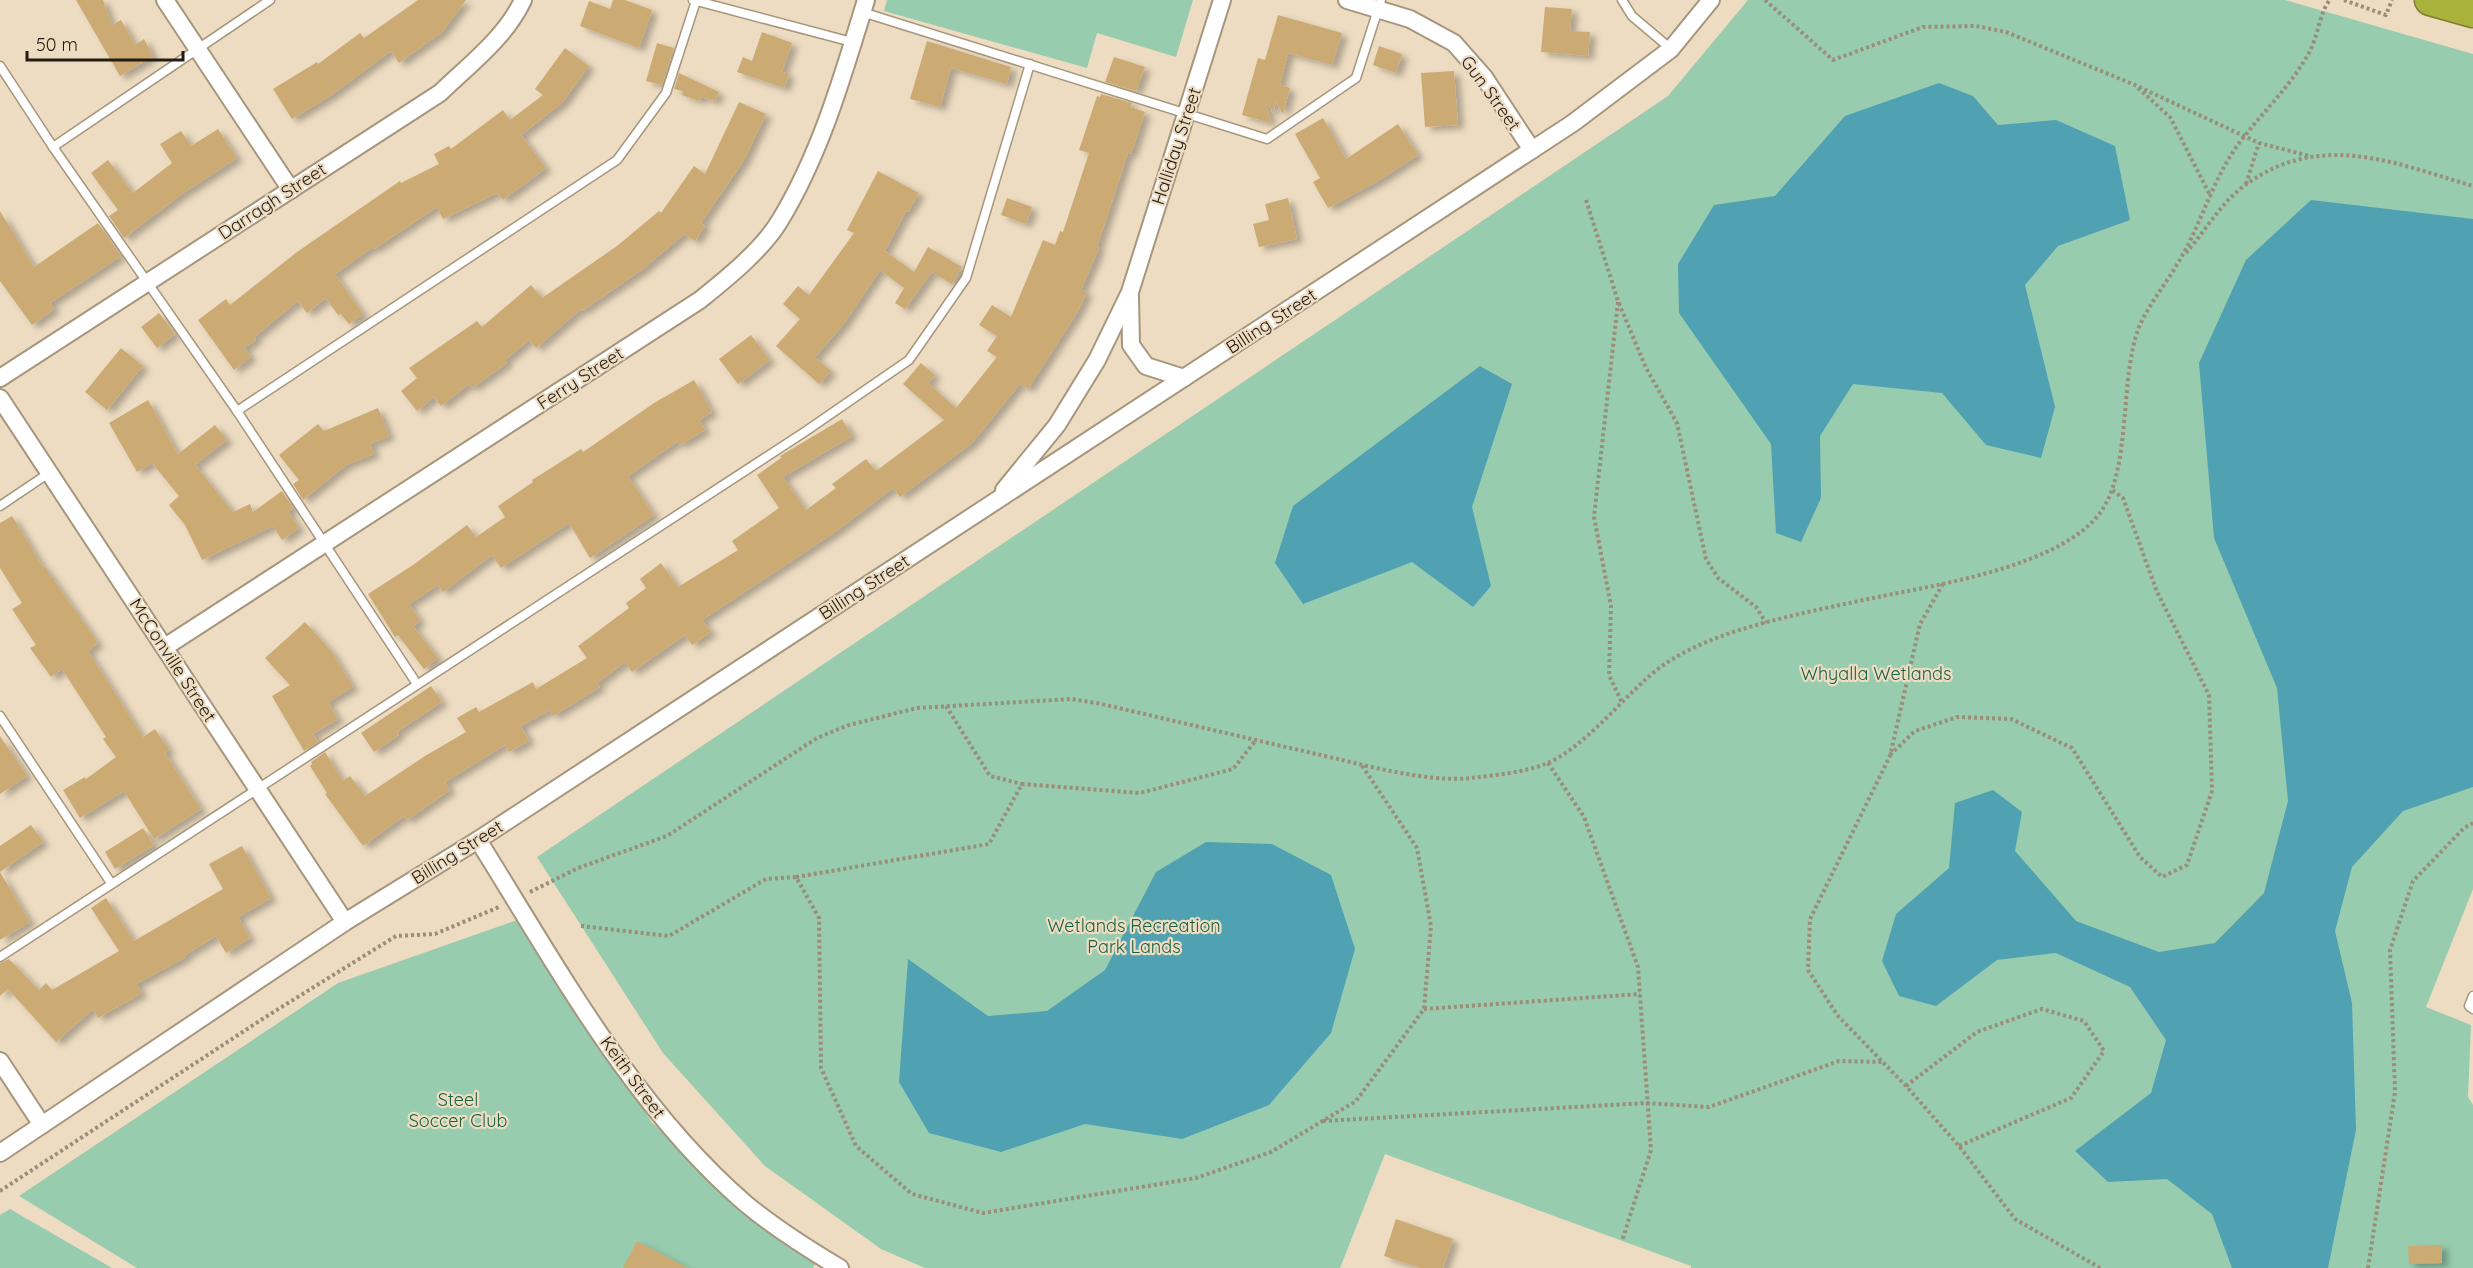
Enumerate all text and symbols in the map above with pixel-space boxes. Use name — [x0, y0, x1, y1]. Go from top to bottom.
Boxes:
scale bar — [27, 24, 183, 62]
text: 50 m — [36, 33, 78, 56]
street label: Gun Street — [1456, 51, 1526, 135]
street label: Halliday Street — [1146, 84, 1206, 208]
street label: Darragh Street — [214, 158, 330, 244]
street label: Billing Street — [1221, 283, 1321, 359]
street label: Ferry Street — [533, 342, 627, 414]
street label: Billing Street — [814, 549, 914, 625]
street label: McConville Street — [124, 594, 222, 726]
park label: Whyalla Wetlands — [1801, 662, 1951, 685]
street label: Billing Street — [407, 815, 507, 889]
park label: Wetlands Recreation Park Lands — [1047, 914, 1221, 958]
street label: Keith Street — [595, 1031, 671, 1123]
park label: Steel Soccer Club — [409, 1088, 507, 1132]

